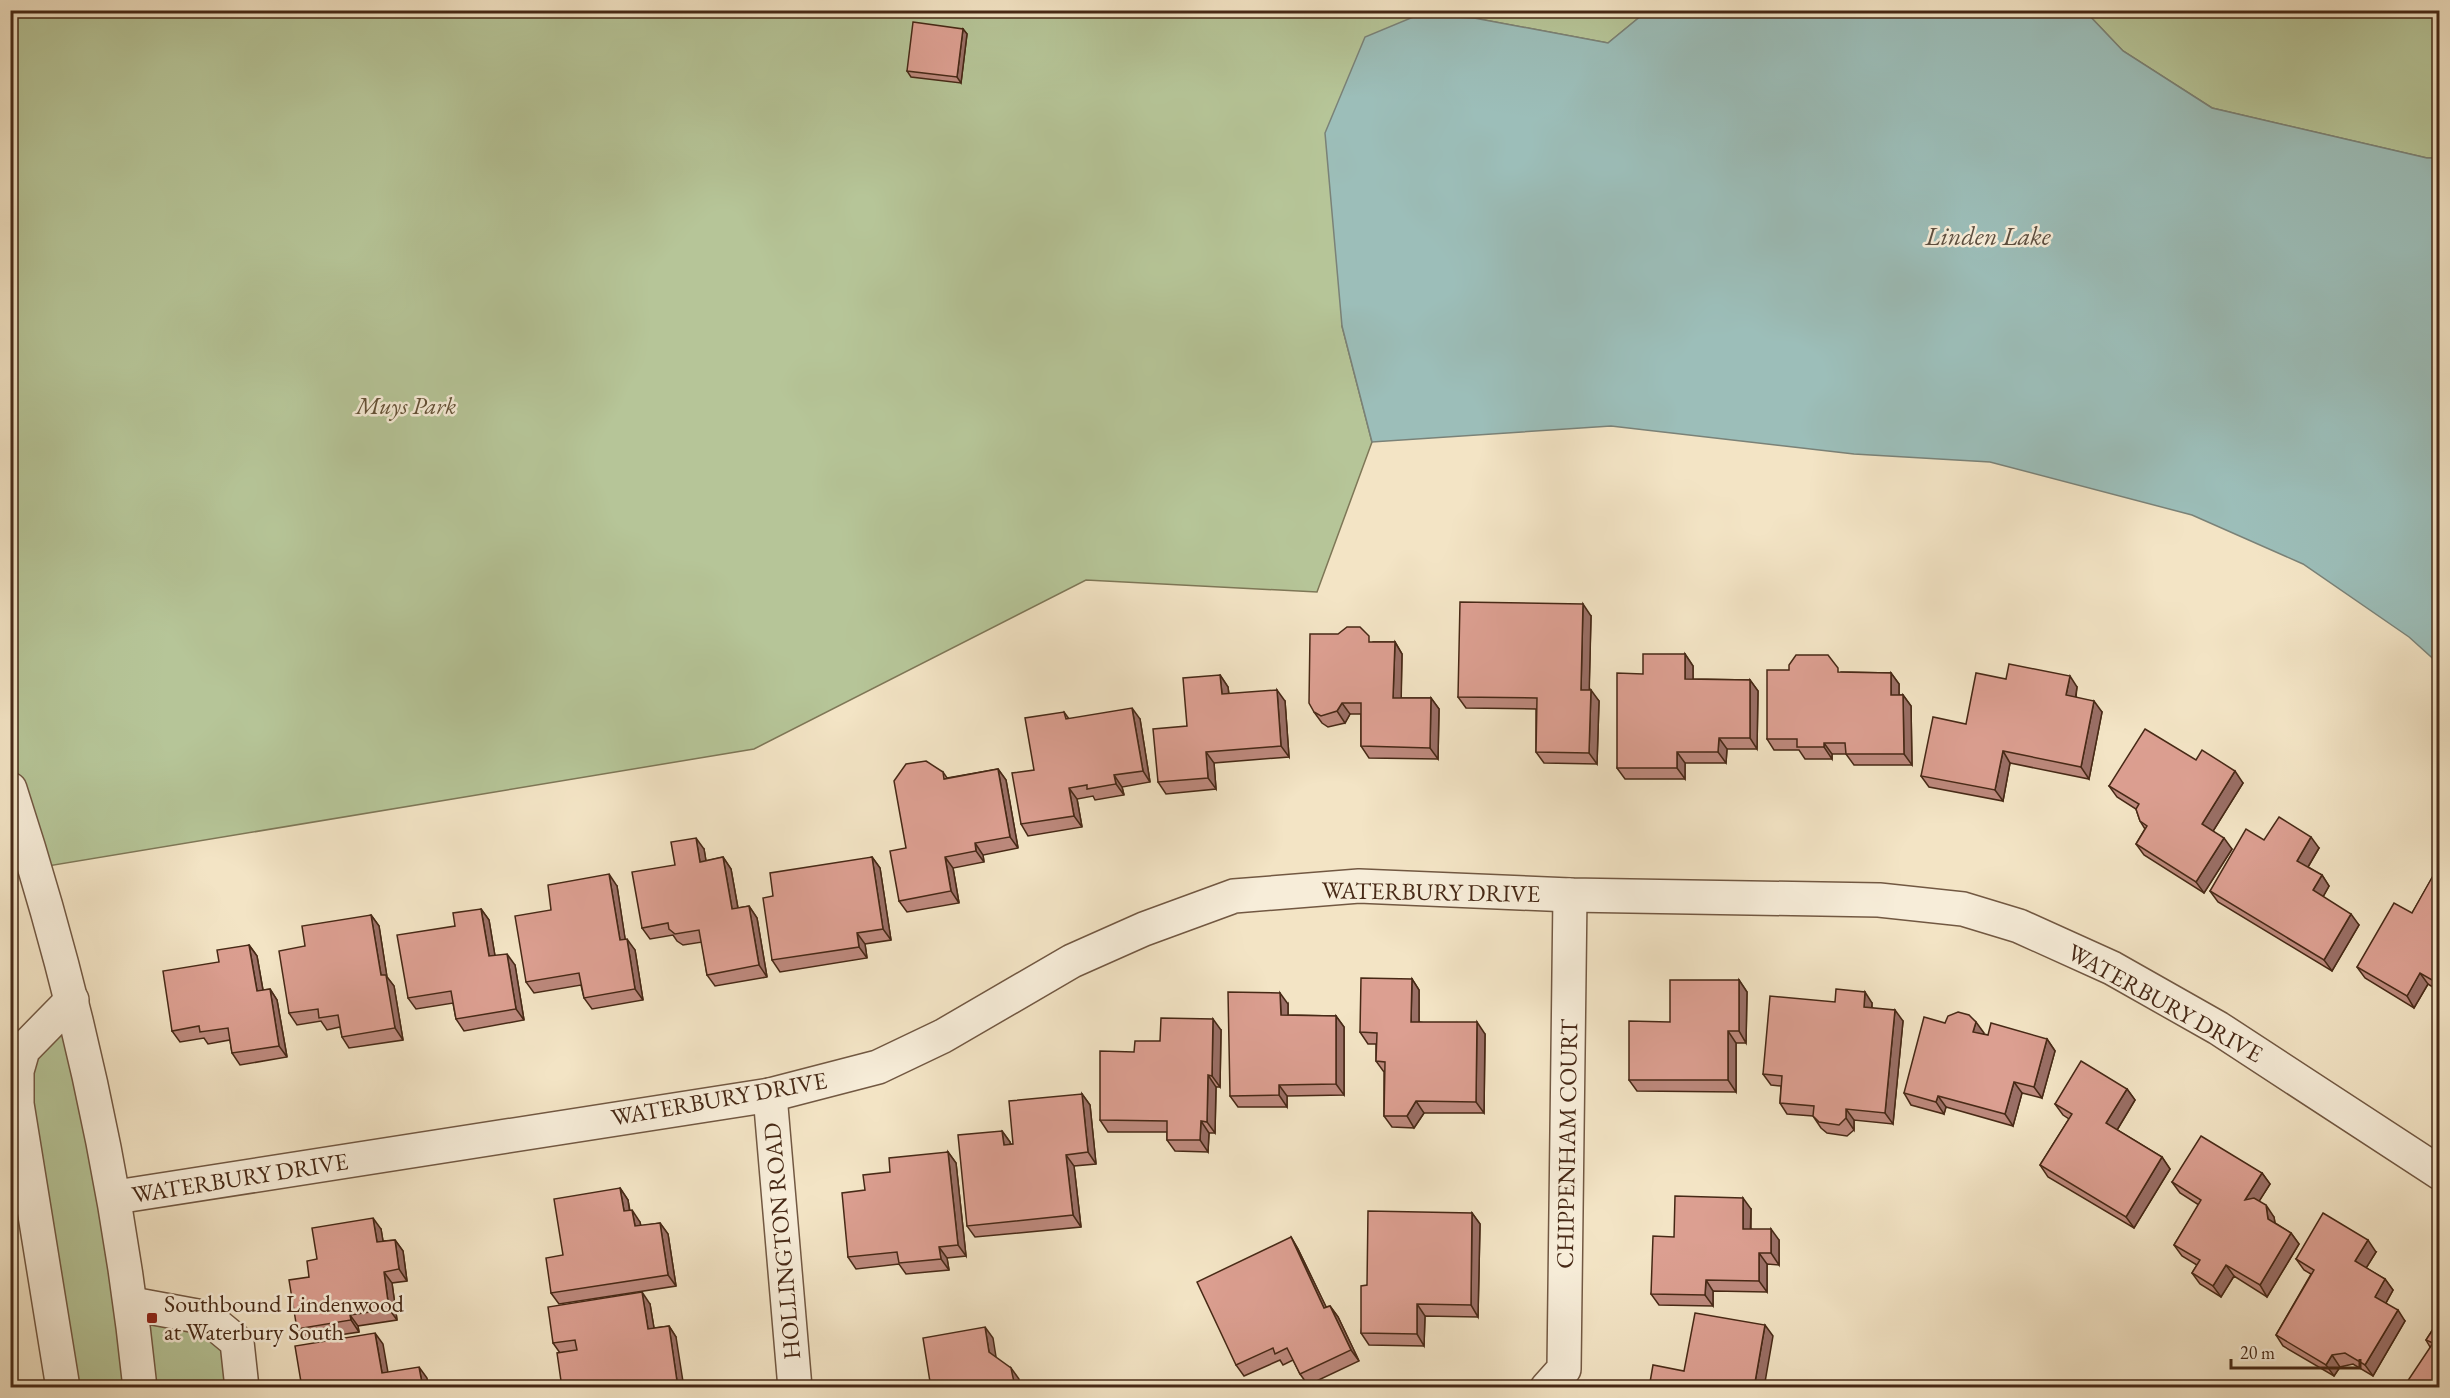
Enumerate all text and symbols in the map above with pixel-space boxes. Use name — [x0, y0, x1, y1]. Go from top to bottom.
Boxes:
water label: Linden Lake — [1924, 219, 2052, 253]
park label: Muys Park — [354, 390, 456, 421]
street label: WATERBURY DRIVE — [1321, 874, 1541, 909]
street label: WATERBURY DRIVE — [2062, 936, 2268, 1069]
street label: CHIPPENHAM COURT — [1549, 1018, 1584, 1269]
street label: WATERBURY DRIVE — [609, 1064, 829, 1133]
street label: HOLLINGTON ROAD — [756, 1121, 807, 1361]
street label: WATERBURY DRIVE — [130, 1145, 350, 1210]
place label: Southbound Lindenwood at Waterbury South — [164, 1288, 405, 1347]
marker: Southbound Lindenwood at Waterbury South — [145, 1311, 159, 1325]
scale bar — [2231, 1332, 2360, 1370]
text: 20 m — [2240, 1341, 2275, 1364]

